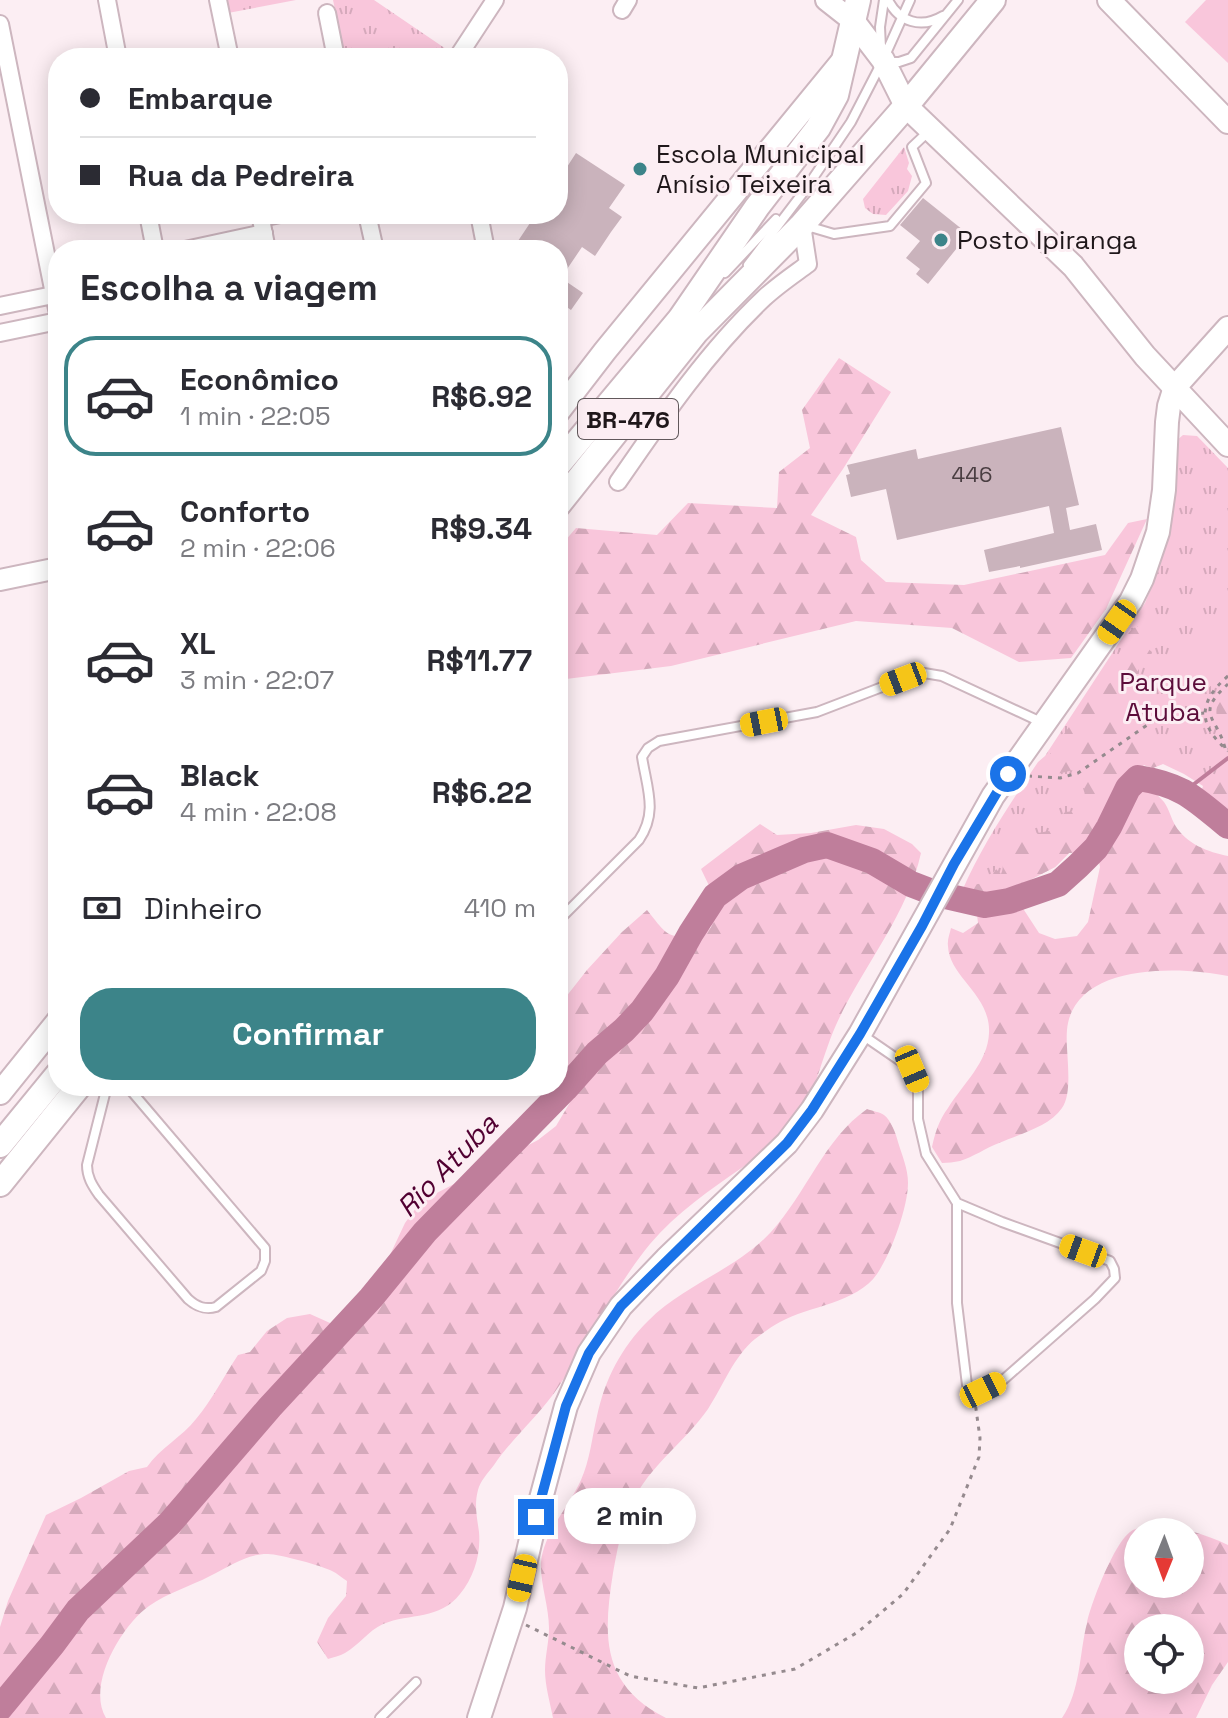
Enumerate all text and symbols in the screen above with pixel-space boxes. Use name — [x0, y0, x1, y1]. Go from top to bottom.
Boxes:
text: Embarque — [128, 79, 273, 118]
place label: Escola Municipal Anísio Teixeira — [656, 137, 865, 201]
text: Rua da Pedreira — [128, 156, 354, 195]
marker: Escola Municipal Anísio Teixeira — [631, 160, 649, 178]
place label: Posto Ipiranga — [957, 223, 1137, 257]
marker: Posto Ipiranga — [932, 231, 950, 249]
text: Escolha a viagem — [80, 265, 378, 311]
icon: car — [84, 360, 156, 432]
text: Econômico — [180, 360, 339, 399]
text: R$6.92 — [431, 377, 532, 416]
text: 1 min · 22:05 — [180, 399, 331, 433]
road number: BR-476 — [578, 399, 678, 439]
house number: 446 — [952, 460, 992, 488]
icon: car — [84, 492, 156, 564]
text: Conforto — [180, 492, 310, 531]
text: R$9.34 — [430, 509, 532, 548]
text: 2 min · 22:06 — [180, 531, 336, 565]
car — [1093, 595, 1141, 649]
icon: car — [84, 624, 156, 696]
text: XL — [180, 624, 216, 663]
text: R$11.77 — [427, 641, 532, 680]
car — [876, 659, 930, 699]
text: 3 min · 22:07 — [180, 663, 334, 697]
park label: Parque Atuba — [1119, 665, 1207, 729]
car — [738, 706, 790, 738]
icon: car — [84, 756, 156, 828]
text: Black — [180, 756, 259, 795]
route start — [990, 756, 1026, 792]
text: R$6.22 — [432, 773, 532, 812]
text: 4 min · 22:08 — [180, 795, 337, 829]
icon: cash — [80, 886, 124, 930]
text: Dinheiro — [144, 889, 262, 928]
text: 410 m — [464, 891, 536, 925]
button: Confirmar — [80, 988, 536, 1080]
car — [892, 1042, 932, 1096]
water label: Rio Atuba — [389, 1105, 506, 1224]
car — [1056, 1232, 1110, 1270]
car — [956, 1369, 1010, 1411]
callout: 2 min — [564, 1489, 696, 1545]
route end — [518, 1499, 554, 1535]
text: 2 min — [596, 1499, 664, 1533]
north arrow — [1124, 1518, 1204, 1598]
map controls — [1124, 1518, 1204, 1694]
car — [505, 1552, 539, 1604]
button: locate — [1124, 1614, 1204, 1694]

